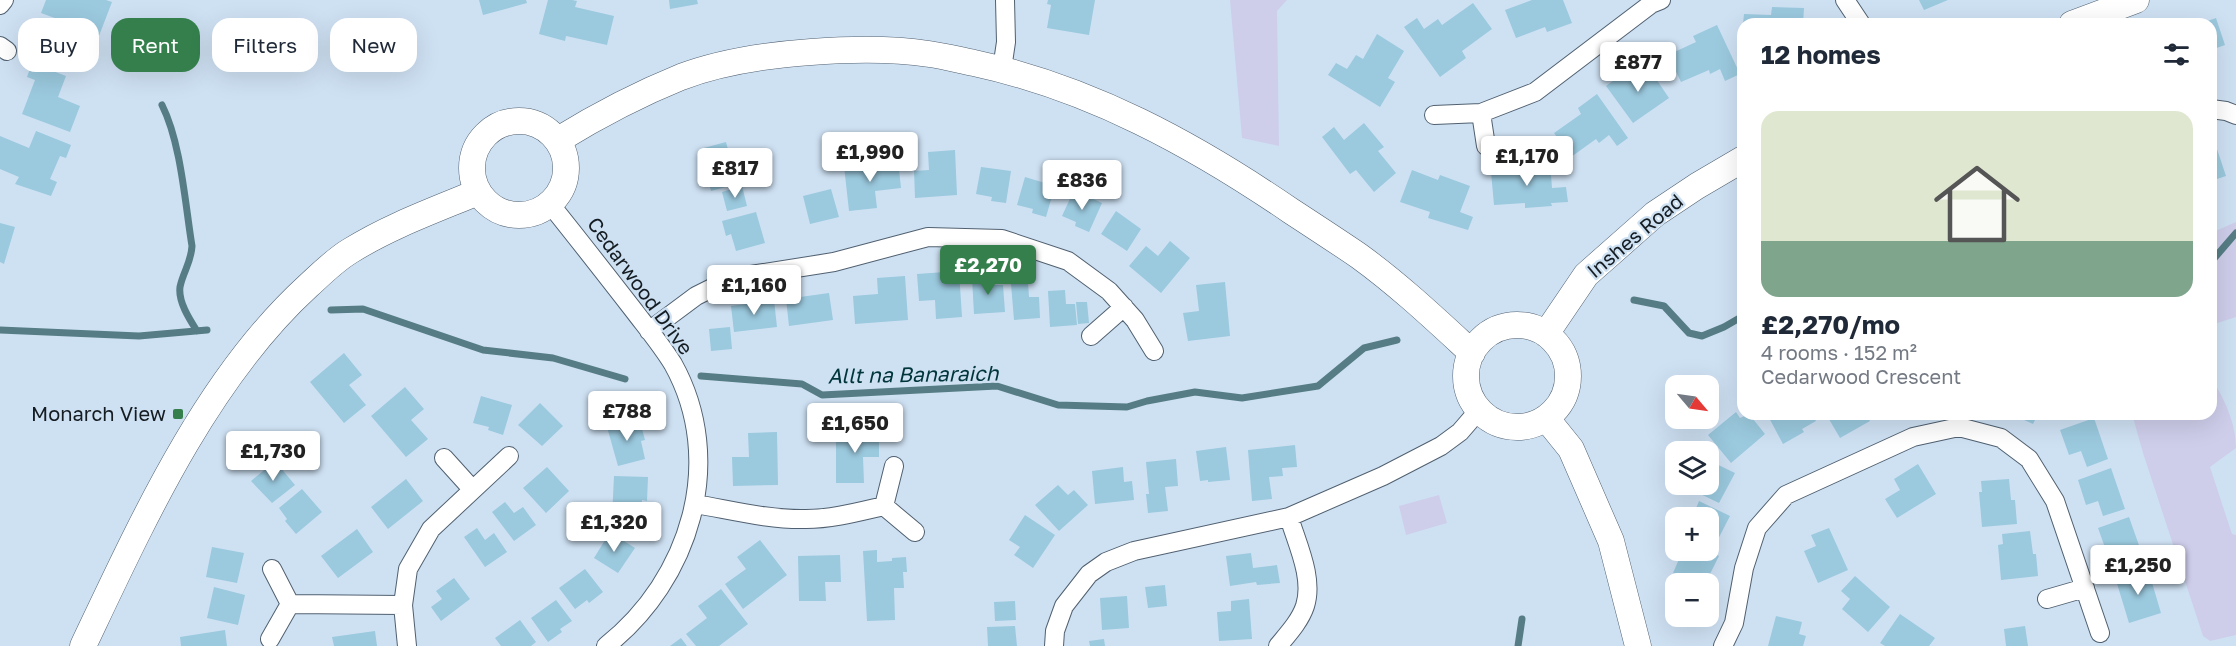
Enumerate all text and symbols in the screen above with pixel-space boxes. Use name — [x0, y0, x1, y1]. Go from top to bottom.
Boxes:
chip: Buy — [18, 18, 99, 72]
chip: Rent — [111, 18, 200, 72]
chip: Filters — [212, 18, 318, 72]
chip: New — [330, 18, 417, 72]
icon: filters — [2160, 38, 2193, 71]
text: 12 homes — [1761, 39, 1881, 70]
pin: £877 — [1602, 42, 1674, 93]
text: £877 — [1614, 49, 1662, 73]
pin: £1,990 — [821, 132, 919, 183]
pin: £1,170 — [1478, 136, 1576, 187]
text: £1,990 — [836, 139, 904, 163]
text: £1,170 — [1495, 143, 1559, 167]
pin: £817 — [699, 148, 771, 199]
icon: home — [1923, 150, 2031, 258]
text: £817 — [711, 155, 759, 179]
pin: £836 — [1046, 160, 1118, 211]
text: £836 — [1057, 167, 1107, 191]
street label: Inshes Road — [1582, 188, 1687, 282]
street label: Cedarwood Drive — [583, 212, 699, 359]
pin: £2,270 — [939, 245, 1037, 296]
text: £2,270 — [954, 252, 1022, 276]
pin: £1,160 — [705, 265, 803, 316]
text: £1,160 — [721, 272, 787, 296]
text: £2,270/mo — [1761, 309, 1900, 340]
text: 4 rooms · 152 m² — [1761, 340, 1917, 364]
water label: Allt na Banaraich — [827, 359, 1000, 388]
text: Cedarwood Crescent — [1761, 364, 1961, 388]
north arrow — [1665, 375, 1719, 429]
map controls — [1665, 375, 1719, 627]
pin: £788 — [591, 391, 663, 442]
text: £788 — [602, 398, 652, 422]
place label: Monarch View — [31, 401, 166, 425]
pin: £1,650 — [806, 403, 904, 454]
marker: Monarch View — [171, 407, 185, 421]
text: £1,650 — [821, 410, 889, 434]
pin: £1,730 — [224, 431, 322, 482]
text: £1,730 — [240, 438, 306, 462]
button: layers — [1665, 441, 1719, 495]
pin: £1,320 — [565, 502, 663, 553]
button: + — [1665, 507, 1719, 561]
text: £1,320 — [580, 509, 648, 533]
pin: £1,250 — [2089, 545, 2187, 596]
text: £1,250 — [2104, 552, 2172, 576]
button: − — [1665, 573, 1719, 627]

